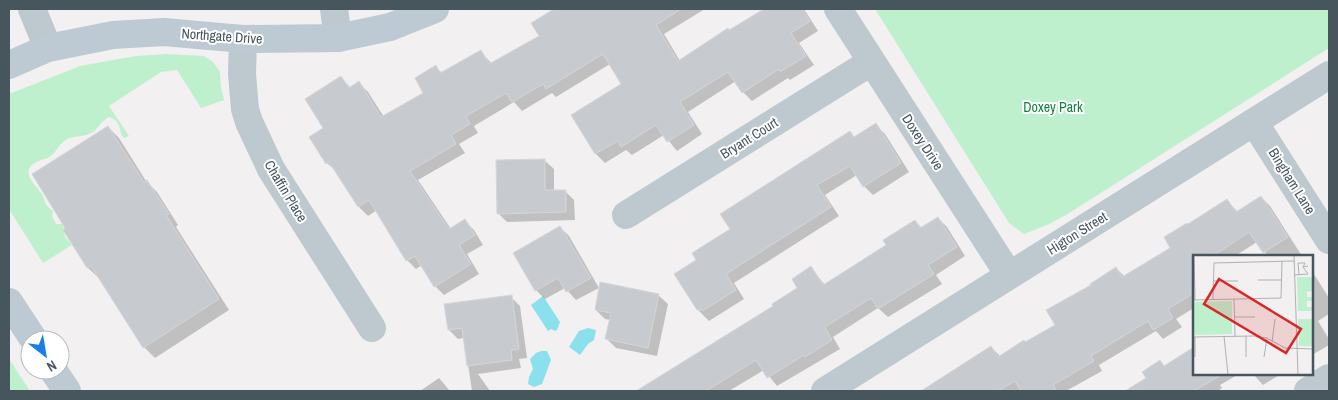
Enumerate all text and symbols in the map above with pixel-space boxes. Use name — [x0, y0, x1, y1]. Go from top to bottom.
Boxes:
street label: Northgate Drive — [181, 24, 263, 48]
park label: Doxey Park — [1023, 98, 1083, 116]
street label: Doxey Drive — [898, 111, 948, 173]
street label: Bryant Court — [717, 113, 781, 163]
street label: Bingham Lane — [1265, 145, 1319, 217]
street label: Chaffin Place — [261, 157, 311, 225]
street label: Higton Street — [1044, 207, 1110, 259]
inset map — [1193, 255, 1313, 375]
north arrow — [20, 330, 70, 380]
text: N — [44, 356, 60, 376]

